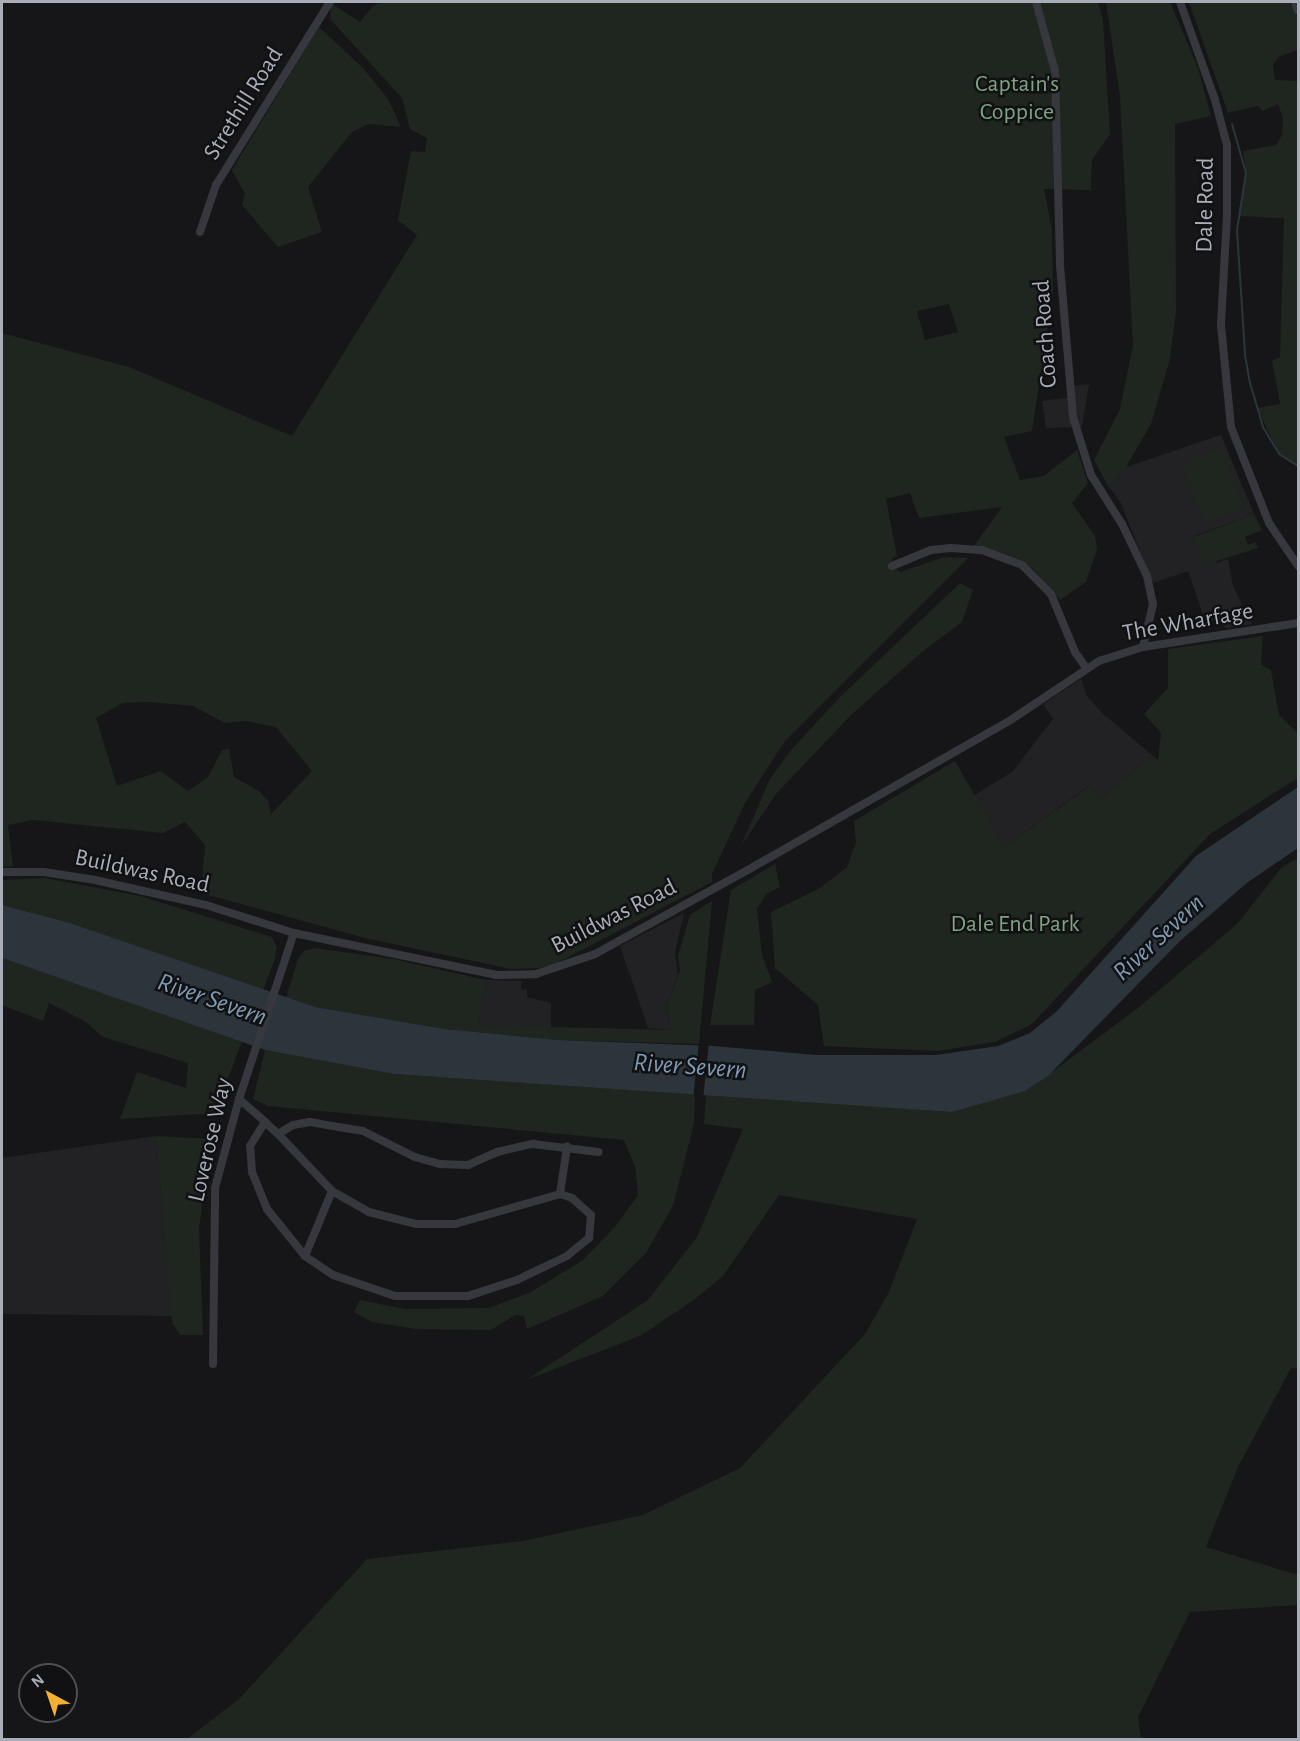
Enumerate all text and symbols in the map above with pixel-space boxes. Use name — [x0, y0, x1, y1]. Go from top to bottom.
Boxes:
street label: Strethill Road — [198, 42, 290, 166]
park label: Captain's Coppice — [975, 71, 1059, 127]
street label: Dale Road — [1191, 157, 1221, 253]
street label: Coach Road — [1028, 279, 1064, 389]
street label: The Wharfage — [1120, 597, 1256, 649]
street label: Buildwas Road — [72, 844, 212, 900]
street label: Buildwas Road — [547, 873, 681, 961]
water label: River Severn — [1107, 888, 1211, 988]
park label: Dale End Park — [950, 911, 1080, 939]
water label: River Severn — [153, 967, 271, 1033]
water label: River Severn — [632, 1047, 748, 1087]
street label: Loverose Way — [183, 1075, 239, 1205]
north arrow — [18, 1663, 78, 1723]
text: N — [28, 1671, 47, 1690]

